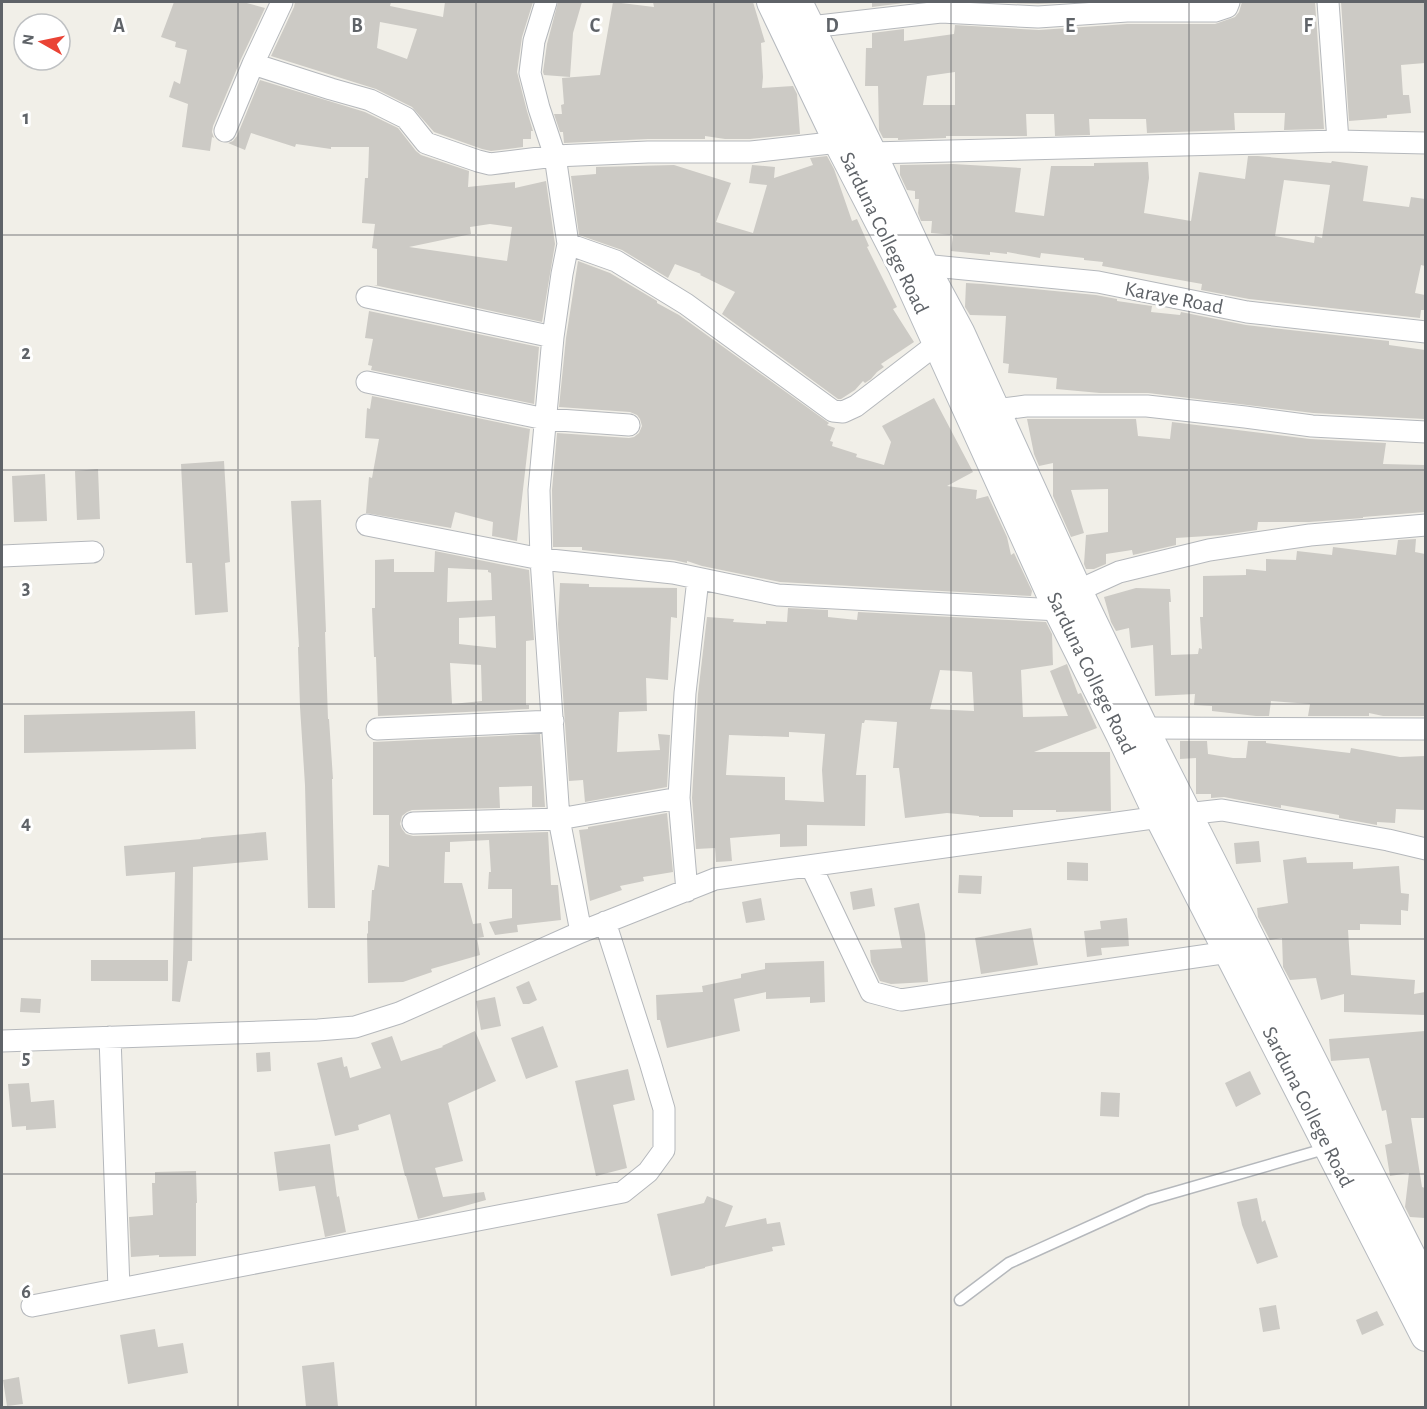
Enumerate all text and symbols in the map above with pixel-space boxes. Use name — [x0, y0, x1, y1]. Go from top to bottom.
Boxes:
north arrow — [12, 12, 72, 72]
text: A — [113, 16, 125, 36]
text: B — [351, 16, 363, 36]
text: C — [590, 16, 601, 36]
text: D — [825, 16, 839, 36]
text: E — [1065, 16, 1075, 36]
text: F — [1303, 16, 1313, 36]
text: N — [19, 33, 37, 47]
text: 1 — [22, 108, 30, 128]
street label: Sarduna College Road — [836, 149, 932, 317]
street label: Karaye Road — [1123, 278, 1225, 318]
text: 2 — [21, 343, 31, 363]
text: 3 — [22, 578, 30, 598]
street label: Sarduna College Road — [1043, 589, 1139, 757]
text: 4 — [21, 813, 31, 833]
street label: Sarduna College Road — [1258, 1023, 1358, 1191]
text: 5 — [22, 1048, 30, 1068]
text: 6 — [21, 1282, 31, 1302]

